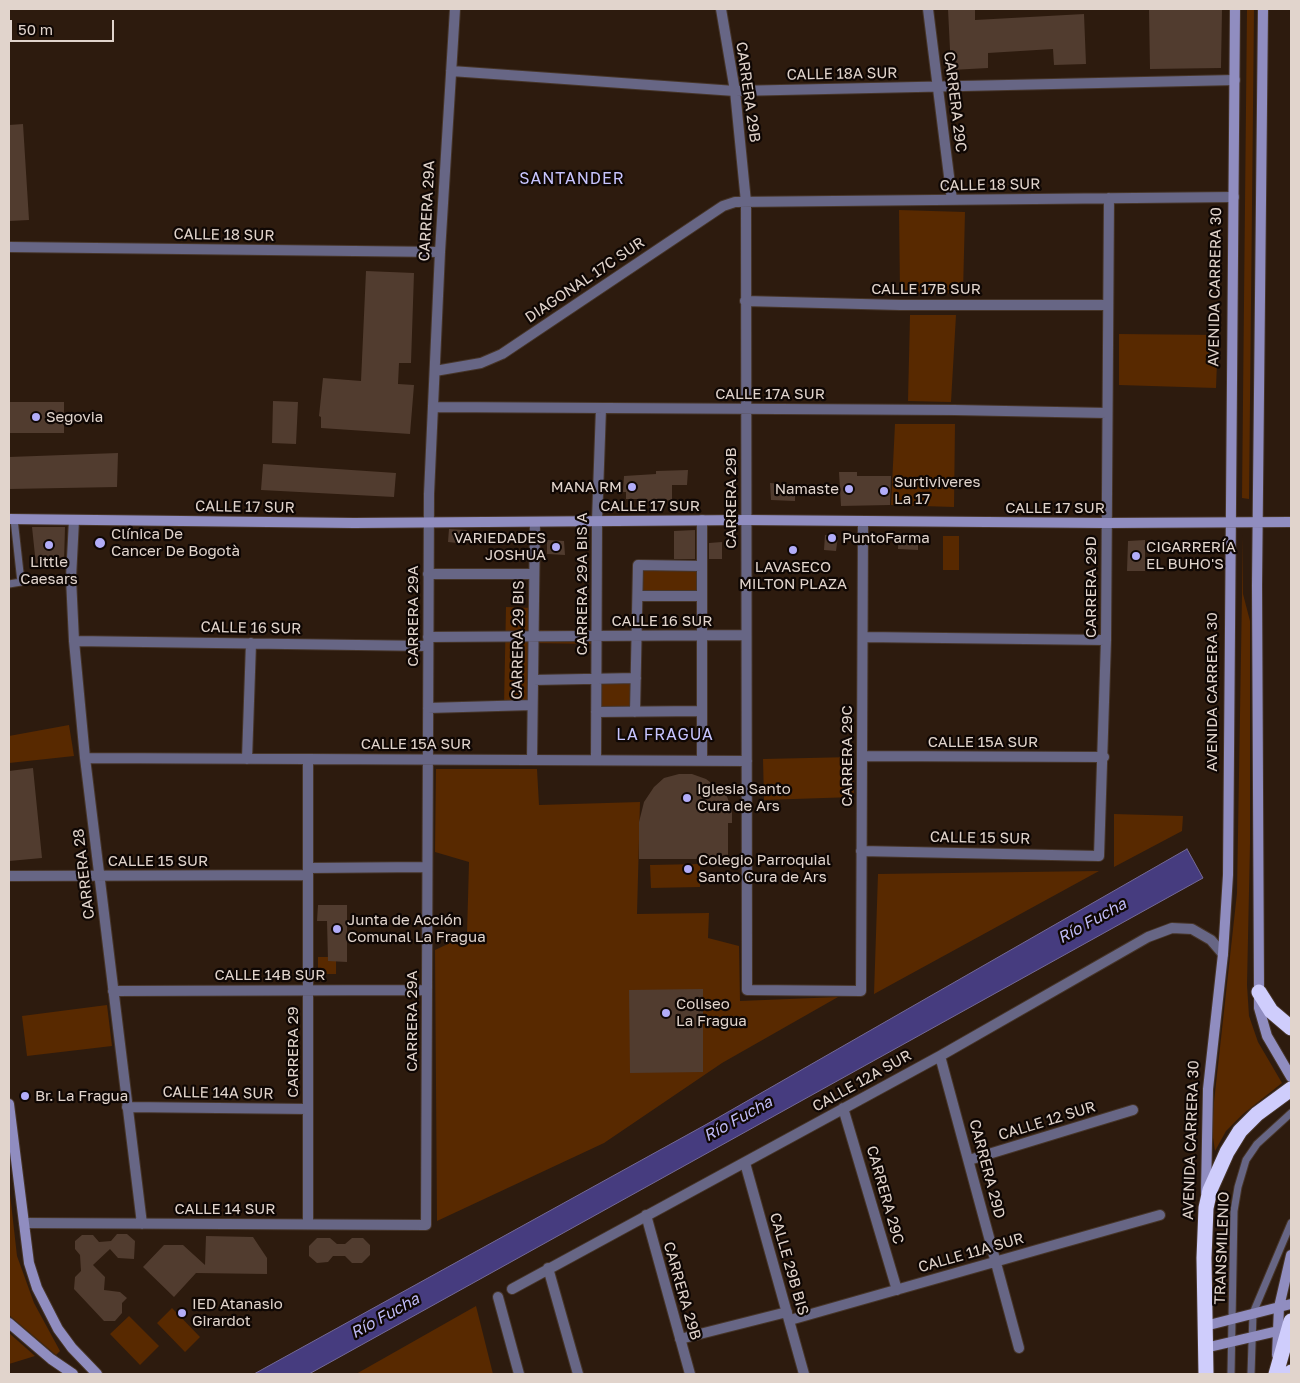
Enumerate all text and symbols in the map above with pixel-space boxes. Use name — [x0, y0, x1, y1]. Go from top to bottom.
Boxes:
scale bar — [12, 10, 116, 42]
text: 50 m — [18, 20, 53, 38]
street label: CARRERA 29B — [732, 41, 764, 143]
street label: CARRERA 29C — [940, 51, 970, 153]
street label: CALLE 18A SUR — [786, 64, 898, 84]
street label: CARRERA 29A — [415, 160, 439, 262]
district label: SANTANDER — [518, 169, 626, 189]
street label: CALLE 18 SUR — [939, 175, 1041, 195]
street label: AVENIDA CARRERA 30 — [1205, 207, 1225, 367]
street label: CALLE 18 SUR — [173, 225, 275, 245]
street label: DIAGONAL 17C SUR — [522, 233, 648, 327]
street label: CALLE 17B SUR — [871, 280, 981, 298]
street label: CALLE 17A SUR — [715, 385, 825, 403]
place label: Segovia — [46, 408, 103, 426]
marker: Segovia — [30, 411, 42, 423]
street label: CARRERA 29B — [722, 447, 740, 549]
place label: Surtiviveres La 17 — [894, 473, 980, 508]
place label: MANA RM — [551, 478, 622, 496]
place label: Namaste — [775, 480, 839, 498]
marker: MANA RM — [626, 481, 638, 493]
marker: Namaste — [843, 483, 855, 495]
marker: Surtiviveres La 17 — [878, 485, 890, 497]
street label: CALLE 17 SUR — [195, 497, 295, 517]
street label: CALLE 17 SUR — [600, 497, 700, 515]
street label: CALLE 17 SUR — [1005, 499, 1105, 517]
street label: CARRERA 29A BIS A — [573, 512, 591, 656]
place label: Clínica De Cancer De Bogotà — [111, 525, 240, 560]
place label: VARIEDADES JOSHUA — [454, 529, 546, 564]
place label: PuntoFarma — [842, 529, 930, 547]
marker: PuntoFarma — [826, 532, 838, 544]
marker: Clínica De Cancer De Bogotà — [93, 536, 107, 550]
street label: CARRERA 29D — [1082, 536, 1100, 638]
place label: CIGARRERÍA EL BUHO'S — [1146, 538, 1236, 573]
marker: Little Caesars — [43, 539, 55, 551]
marker: VARIEDADES JOSHUA — [550, 541, 562, 553]
marker: LAVASECO MILTON PLAZA — [787, 544, 799, 556]
marker: CIGARRERÍA EL BUHO'S — [1130, 550, 1142, 562]
place label: Little Caesars — [20, 553, 78, 588]
place label: LAVASECO MILTON PLAZA — [739, 558, 847, 593]
street label: CARRERA 29A — [404, 565, 422, 667]
street label: CARRERA 29 BIS — [508, 580, 528, 700]
street label: CALLE 16 SUR — [612, 612, 712, 630]
street label: AVENIDA CARRERA 30 — [1203, 612, 1221, 772]
street label: CALLE 16 SUR — [200, 618, 302, 638]
street label: CARRERA 29C — [838, 705, 856, 807]
district label: LA FRAGUA — [615, 725, 715, 745]
street label: CALLE 15A SUR — [928, 733, 1038, 751]
street label: CALLE 15A SUR — [361, 735, 471, 753]
place label: Iglesia Santo Cura de Ars — [697, 780, 791, 815]
marker: Iglesia Santo Cura de Ars — [681, 792, 693, 804]
street label: CARRERA 28 — [70, 828, 98, 920]
street label: CALLE 15 SUR — [930, 828, 1030, 848]
place label: Colegio Parroquial Santo Cura de Ars — [698, 851, 831, 886]
street label: CALLE 15 SUR — [108, 852, 208, 870]
marker: Colegio Parroquial Santo Cura de Ars — [682, 863, 694, 875]
water label: Río Fucha — [1054, 894, 1130, 948]
place label: Junta de Acción Comunal La Fragua — [347, 911, 486, 946]
marker: Junta de Acción Comunal La Fragua — [331, 923, 343, 935]
street label: CALLE 14B SUR — [215, 966, 325, 984]
street label: CARRERA 29A — [403, 970, 421, 1072]
place label: Coliseo La Fragua — [676, 995, 747, 1030]
street label: CARRERA 29 — [284, 1006, 302, 1098]
marker: Coliseo La Fragua — [660, 1007, 672, 1019]
street label: CALLE 12A SUR — [809, 1046, 915, 1116]
street label: AVENIDA CARRERA 30 — [1179, 1060, 1203, 1220]
street label: CALLE 14A SUR — [162, 1083, 274, 1103]
place label: Br. La Fragua — [35, 1087, 128, 1105]
marker: Br. La Fragua — [19, 1090, 31, 1102]
water label: Río Fucha — [700, 1092, 776, 1146]
street label: CALLE 12 SUR — [996, 1098, 1098, 1144]
street label: CARRERA 29D — [965, 1118, 1009, 1220]
street label: CARRERA 29C — [862, 1144, 908, 1246]
street label: TRANSMILENIO — [1211, 1191, 1233, 1305]
street label: CALLE 14 SUR — [175, 1200, 275, 1218]
street label: CALLE 29B BIS — [766, 1211, 812, 1317]
street label: CALLE 11A SUR — [916, 1229, 1026, 1277]
street label: CARRERA 29B — [659, 1240, 705, 1342]
water label: Río Fucha — [347, 1289, 423, 1343]
place label: IED Atanasio Girardot — [192, 1295, 283, 1330]
marker: IED Atanasio Girardot — [176, 1307, 188, 1319]

